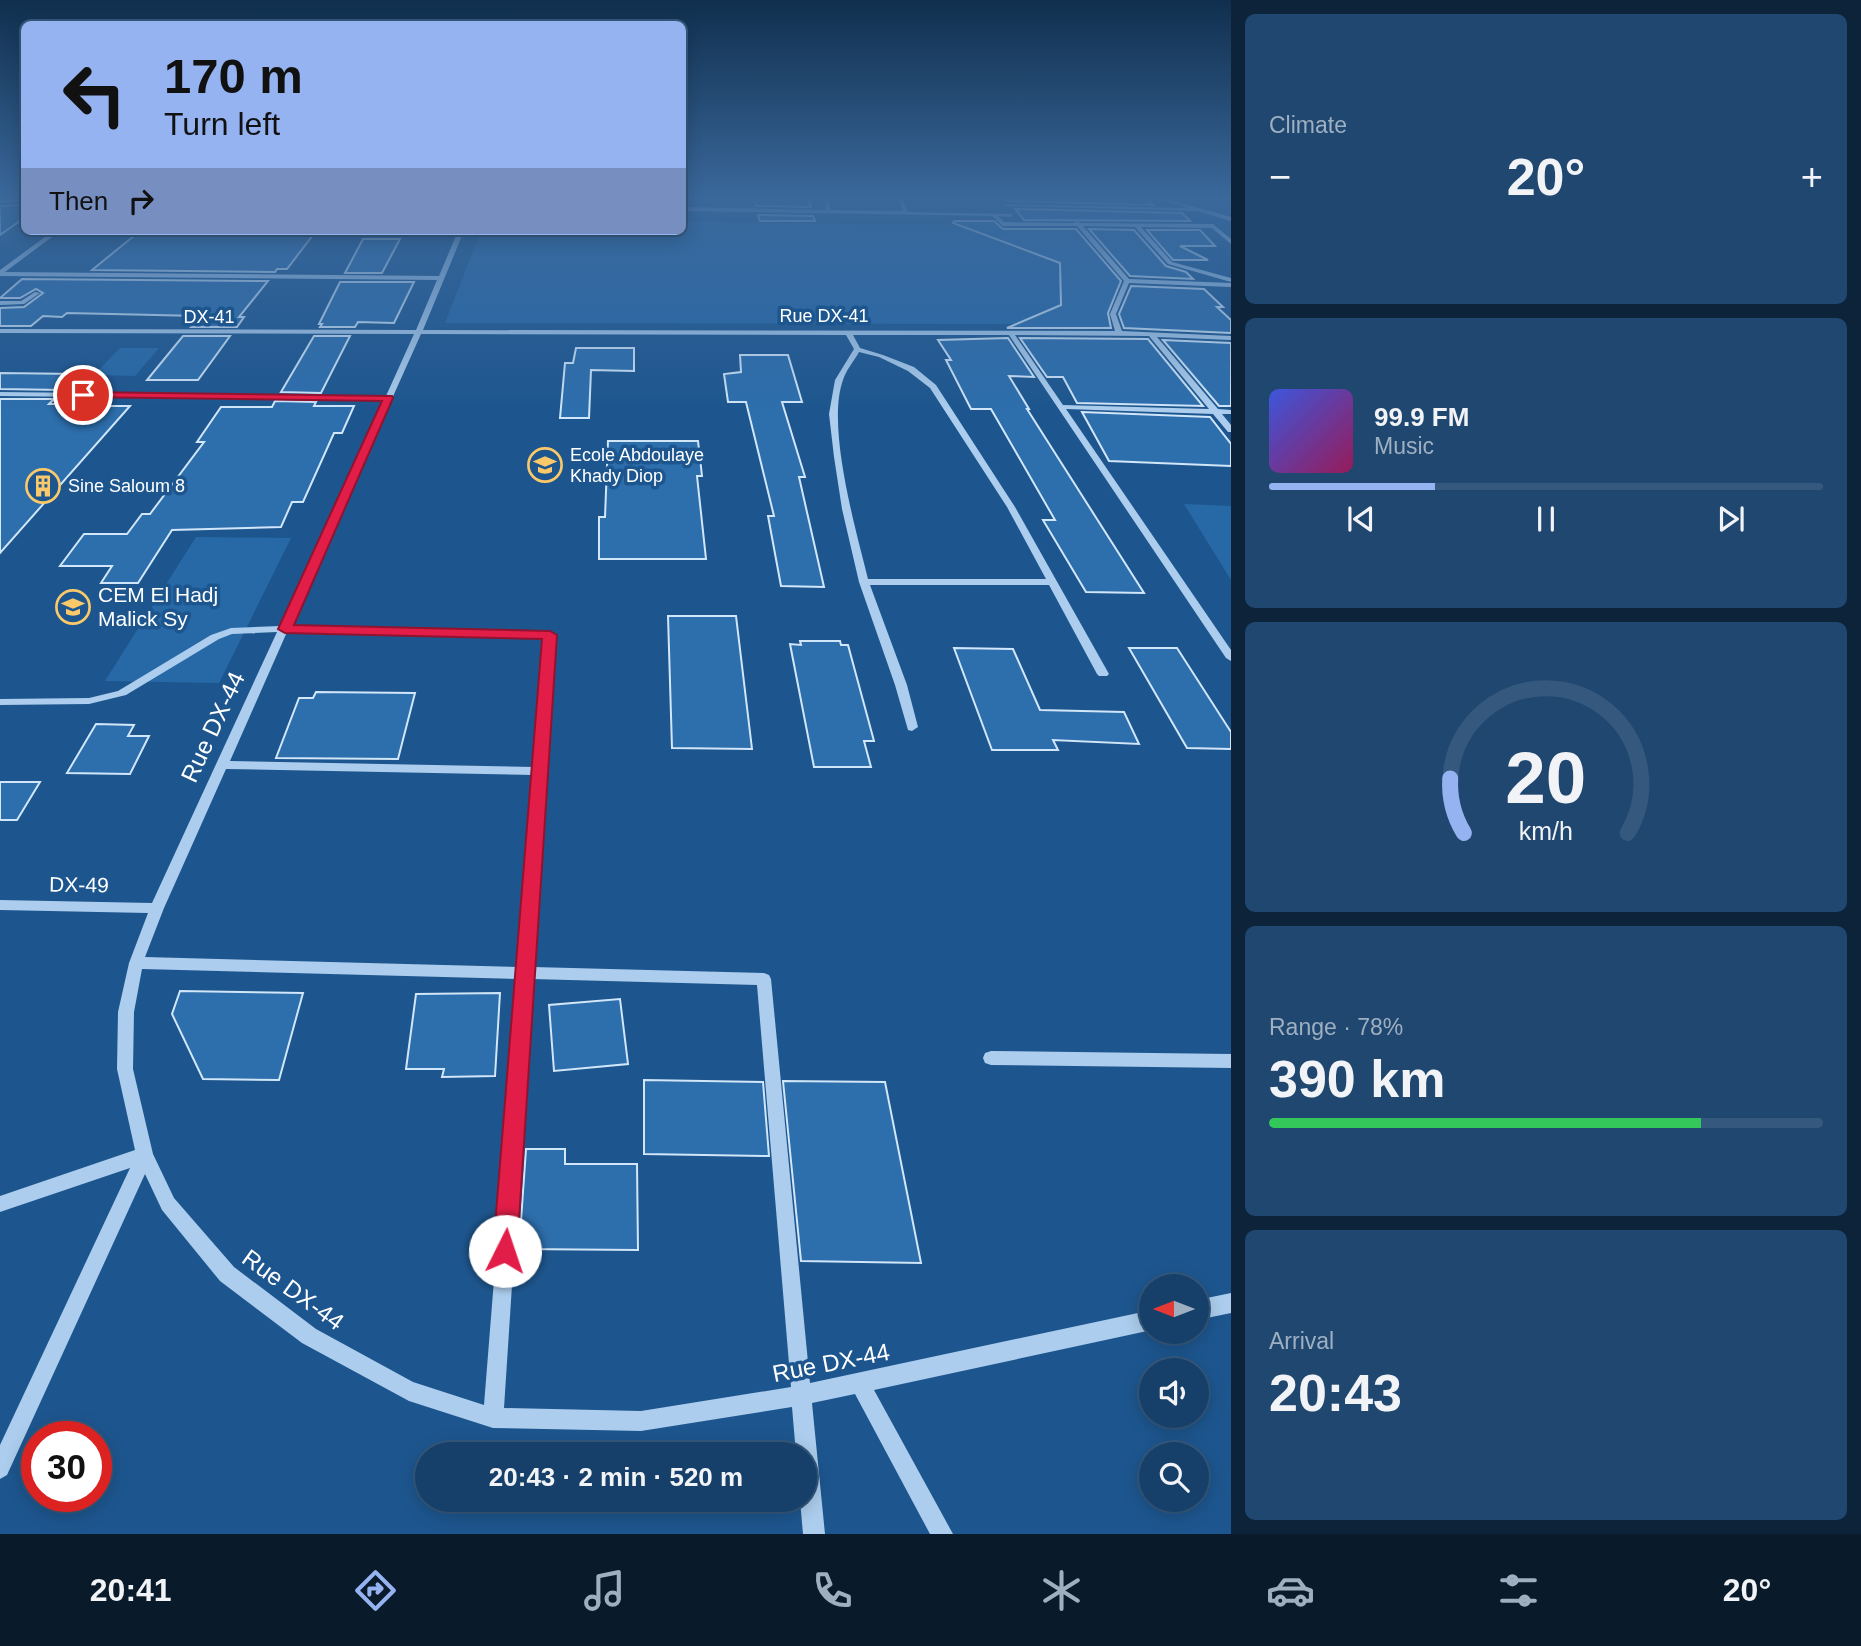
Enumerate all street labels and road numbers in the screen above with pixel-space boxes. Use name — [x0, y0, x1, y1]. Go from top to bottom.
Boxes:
street label: Rue DX-41 — [779, 306, 869, 326]
street label: DX-41 — [183, 307, 235, 327]
street label: Rue DX-44 — [175, 667, 250, 786]
street label: DX-49 — [49, 872, 109, 897]
street label: Rue DX-44 — [237, 1244, 349, 1335]
street label: Rue DX-44 — [770, 1338, 892, 1387]

